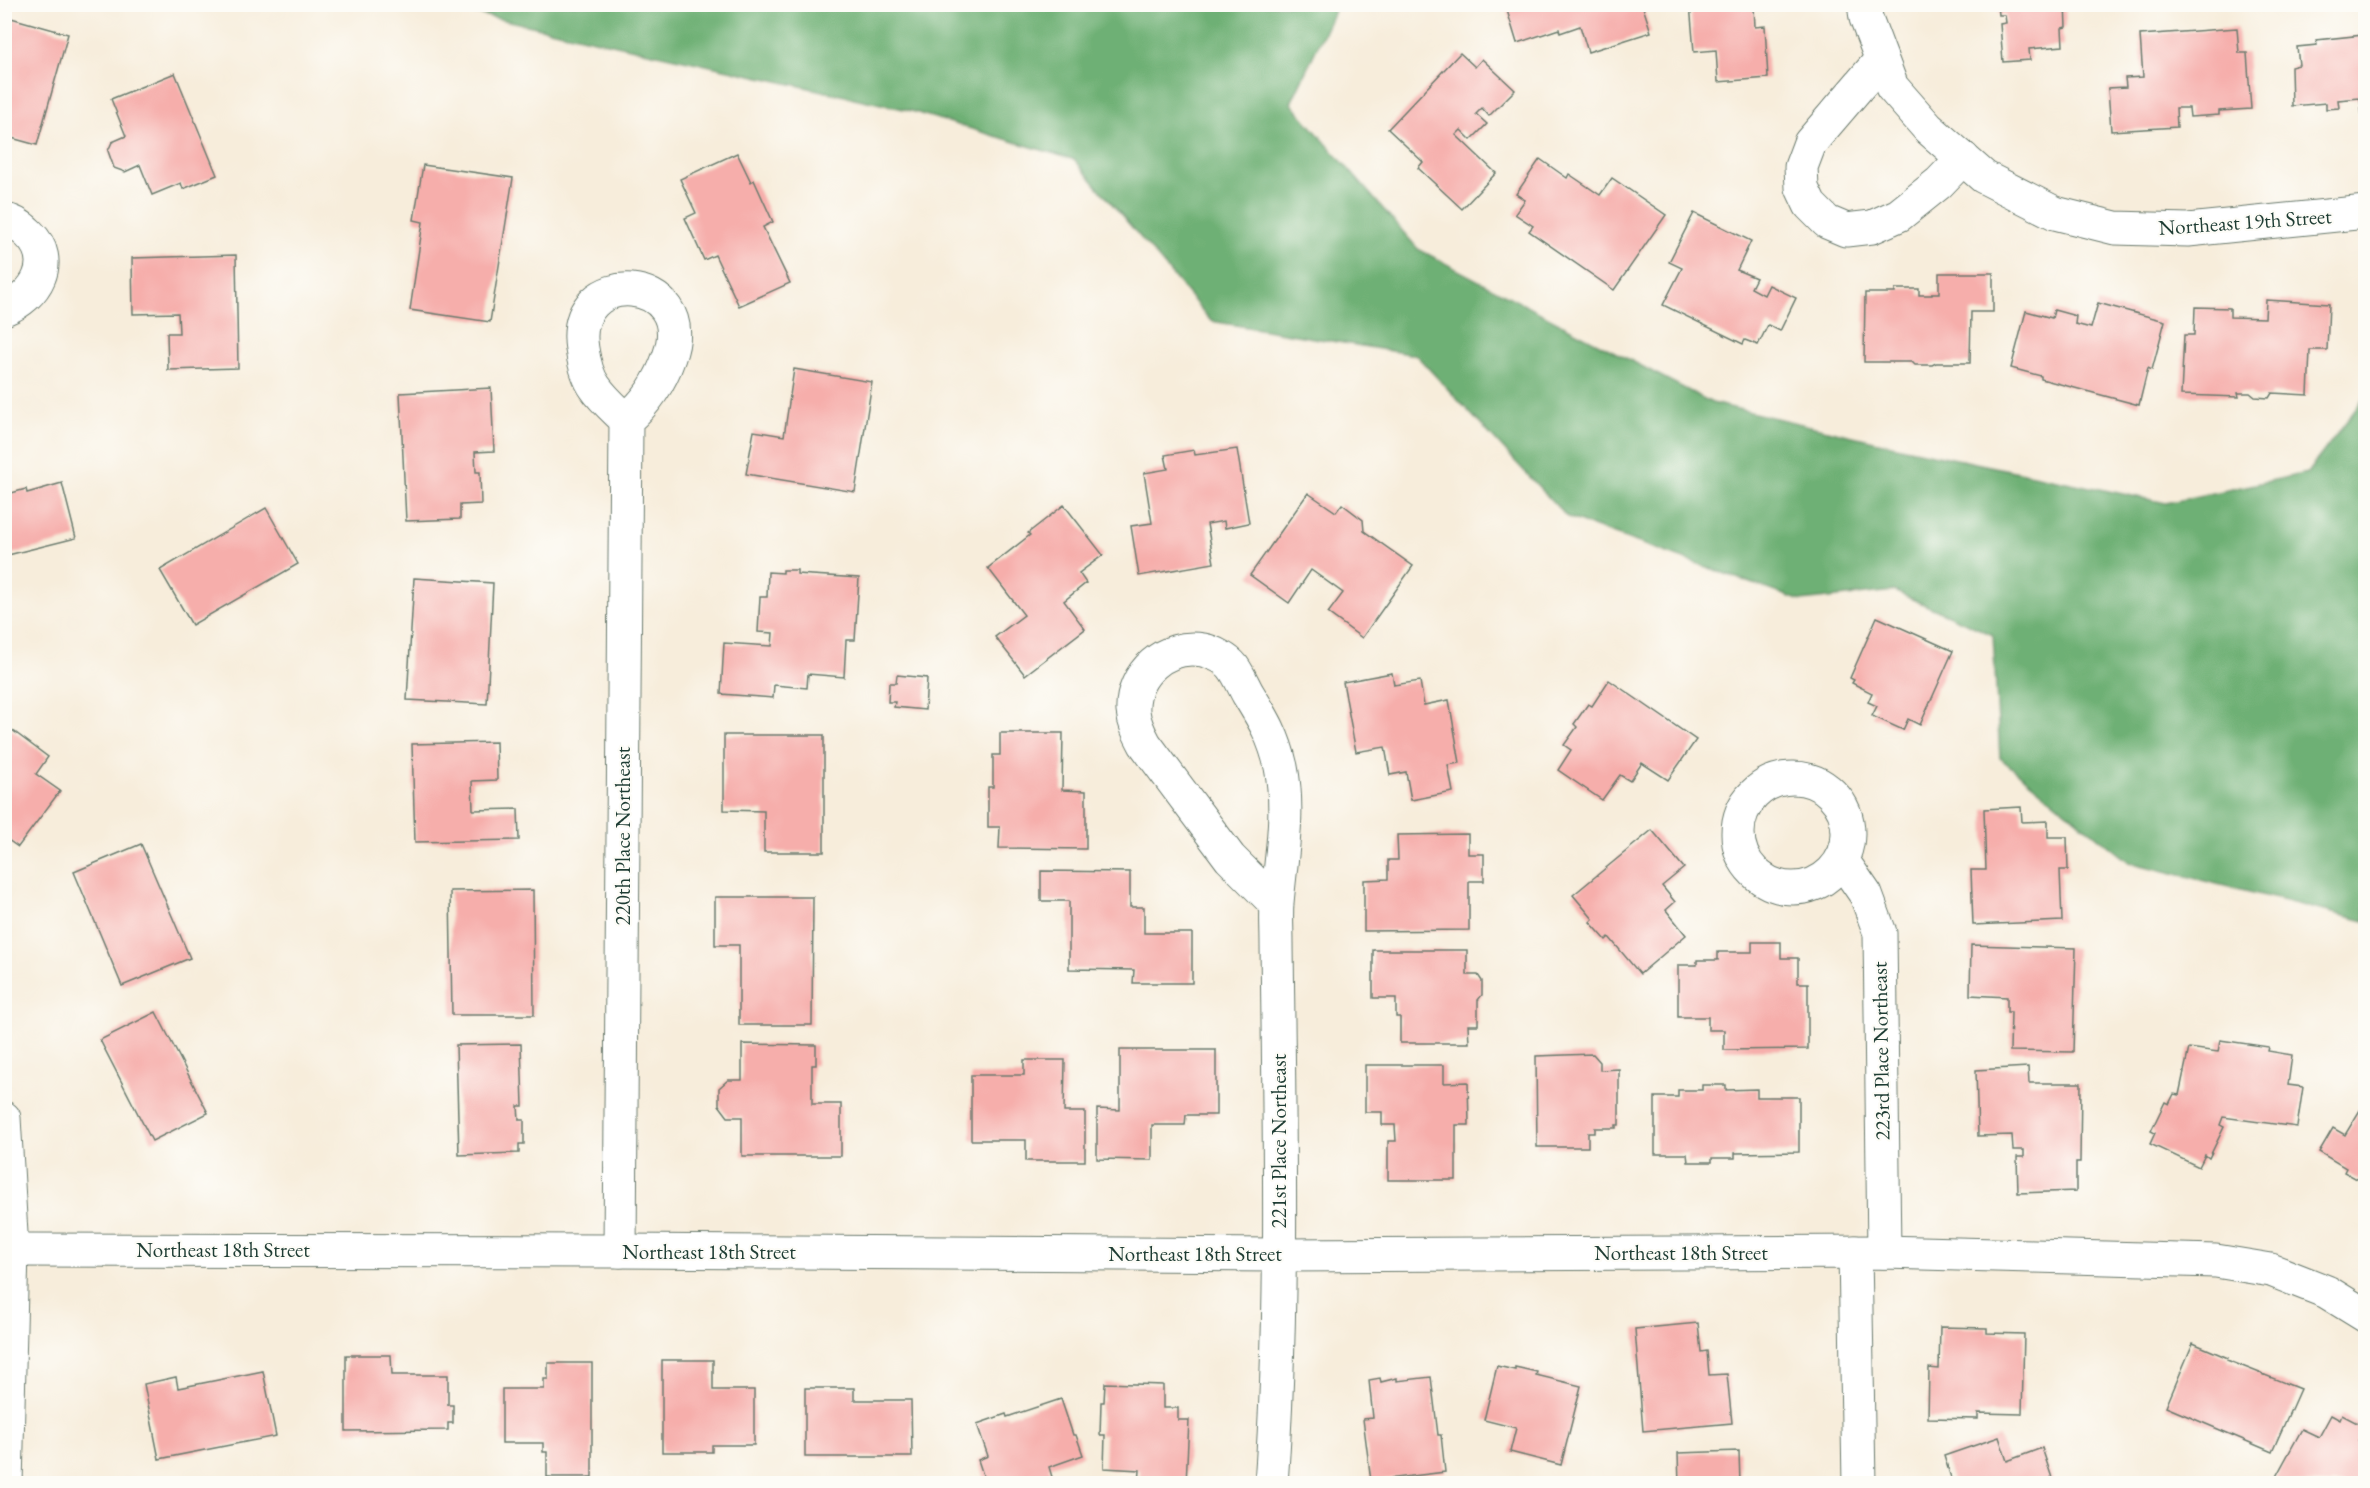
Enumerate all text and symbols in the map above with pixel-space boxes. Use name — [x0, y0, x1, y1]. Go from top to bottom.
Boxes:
street label: Northeast 19th Street — [2157, 202, 2333, 241]
street label: 220th Place Northeast — [609, 746, 636, 925]
street label: 223rd Place Northeast — [1865, 961, 1896, 1141]
street label: 221st Place Northeast — [1265, 1053, 1292, 1228]
street label: Northeast 18th Street — [136, 1236, 310, 1263]
street label: Northeast 18th Street — [622, 1238, 796, 1265]
street label: Northeast 18th Street — [1594, 1239, 1768, 1266]
street label: Northeast 18th Street — [1108, 1240, 1282, 1267]

